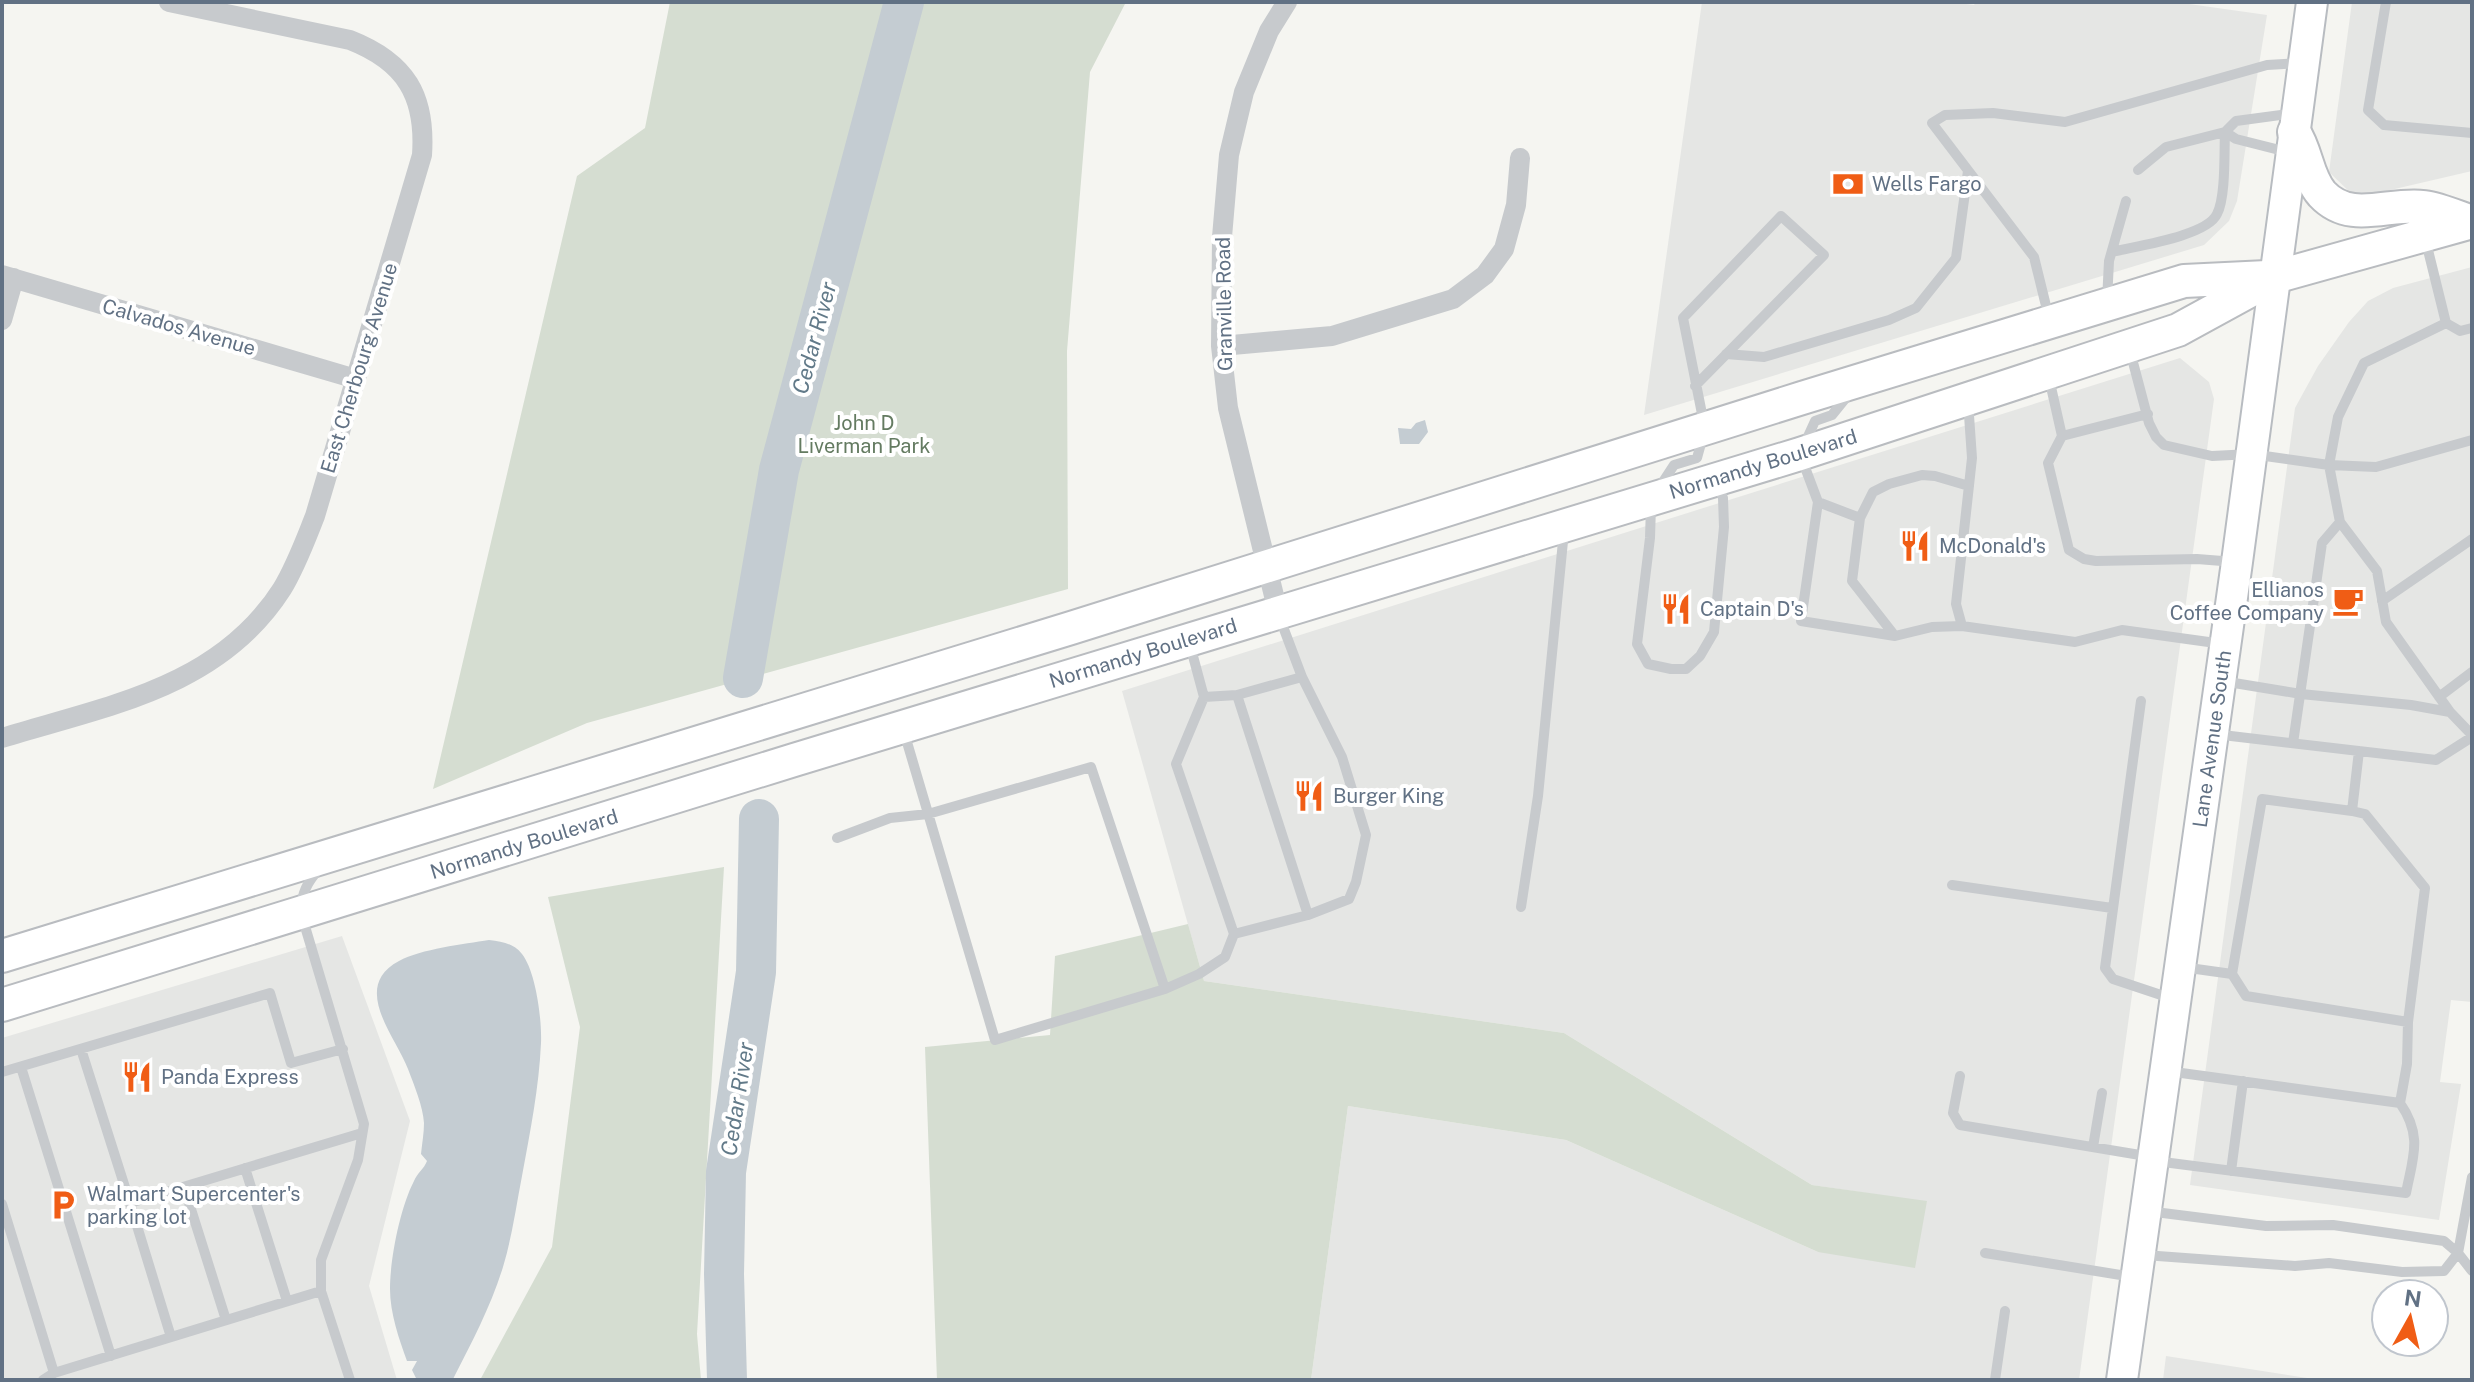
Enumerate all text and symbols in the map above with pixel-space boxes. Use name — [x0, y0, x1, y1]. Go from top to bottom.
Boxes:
bank icon: Wells Fargo — [1831, 167, 1865, 201]
place label: Wells Fargo — [1872, 172, 1982, 196]
street label: Granville Road — [1211, 237, 1237, 371]
street label: East Cherbourg Avenue — [316, 260, 402, 476]
water label: Cedar River — [787, 278, 842, 397]
street label: Calvados Avenue — [100, 294, 258, 360]
park label: John D Liverman Park — [798, 411, 930, 458]
street label: Normandy Boulevard — [1666, 424, 1860, 504]
restaurant icon: McDonald's — [1898, 529, 1932, 563]
place label: McDonald's — [1939, 534, 2046, 558]
place label: Ellianos Coffee Company — [2170, 578, 2324, 625]
cafe icon: Ellianos Coffee Company — [2331, 584, 2365, 618]
restaurant icon: Captain D's — [1659, 592, 1693, 626]
place label: Captain D's — [1700, 597, 1804, 621]
street label: Normandy Boulevard — [1046, 613, 1240, 693]
street label: Lane Avenue South — [2188, 649, 2236, 829]
restaurant icon: Burger King — [1292, 779, 1326, 813]
place label: Burger King — [1333, 784, 1444, 808]
street label: Normandy Boulevard — [427, 804, 621, 884]
water label: Cedar River — [715, 1040, 759, 1158]
restaurant icon: Panda Express — [120, 1060, 154, 1094]
place label: Panda Express — [161, 1065, 299, 1089]
place label: Walmart Supercenter's parking lot — [87, 1182, 300, 1229]
parking icon: Walmart Supercenter's parking lot — [46, 1188, 80, 1222]
north arrow — [2370, 1278, 2450, 1358]
text: N — [2402, 1284, 2423, 1312]

